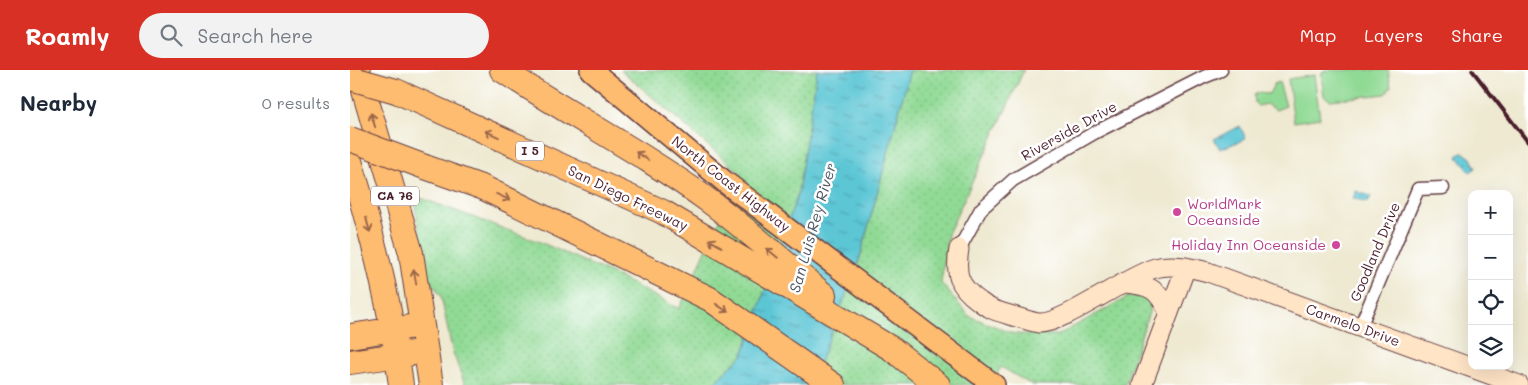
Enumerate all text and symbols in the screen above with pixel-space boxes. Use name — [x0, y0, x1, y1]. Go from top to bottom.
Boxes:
search box — [139, 13, 489, 58]
text: Roamly — [25, 20, 109, 51]
icon: search — [157, 21, 185, 49]
text: Search here — [197, 23, 313, 48]
text: Map — [1300, 23, 1336, 47]
text: Layers — [1364, 23, 1423, 47]
text: Share — [1451, 23, 1503, 47]
text: Nearby — [20, 89, 97, 116]
text: 0 results — [262, 92, 330, 113]
street label: Riverside Drive — [1018, 96, 1120, 165]
one-way arrow — [367, 112, 377, 128]
one-way arrow — [485, 129, 500, 138]
street label: North Coast Highway — [668, 131, 795, 236]
road number: I 5 — [516, 142, 544, 160]
one-way arrow — [635, 151, 649, 161]
street label: San Diego Freeway — [565, 160, 691, 235]
water label: San Luis Rey River — [784, 160, 840, 295]
road number: CA 76 — [371, 186, 419, 206]
map controls — [1468, 190, 1513, 370]
button: + — [1468, 190, 1513, 235]
one-way arrow — [495, 193, 510, 202]
place label: WorldMark Oceanside — [1187, 194, 1261, 229]
street label: Goodland Drive — [1345, 199, 1404, 304]
marker: WorldMark Oceanside — [1171, 206, 1183, 218]
one-way arrow — [364, 216, 374, 232]
place label: Holiday Inn Oceanside — [1171, 235, 1326, 254]
button: − — [1468, 235, 1513, 280]
one-way arrow — [709, 238, 723, 248]
marker: Holiday Inn Oceanside — [1330, 239, 1342, 251]
one-way arrow — [766, 247, 779, 258]
one-way arrow — [409, 269, 419, 285]
button: locate — [1468, 280, 1513, 325]
street label: Carmelo Drive — [1303, 299, 1403, 350]
one-way arrow — [715, 303, 729, 313]
button: layers — [1468, 325, 1513, 370]

